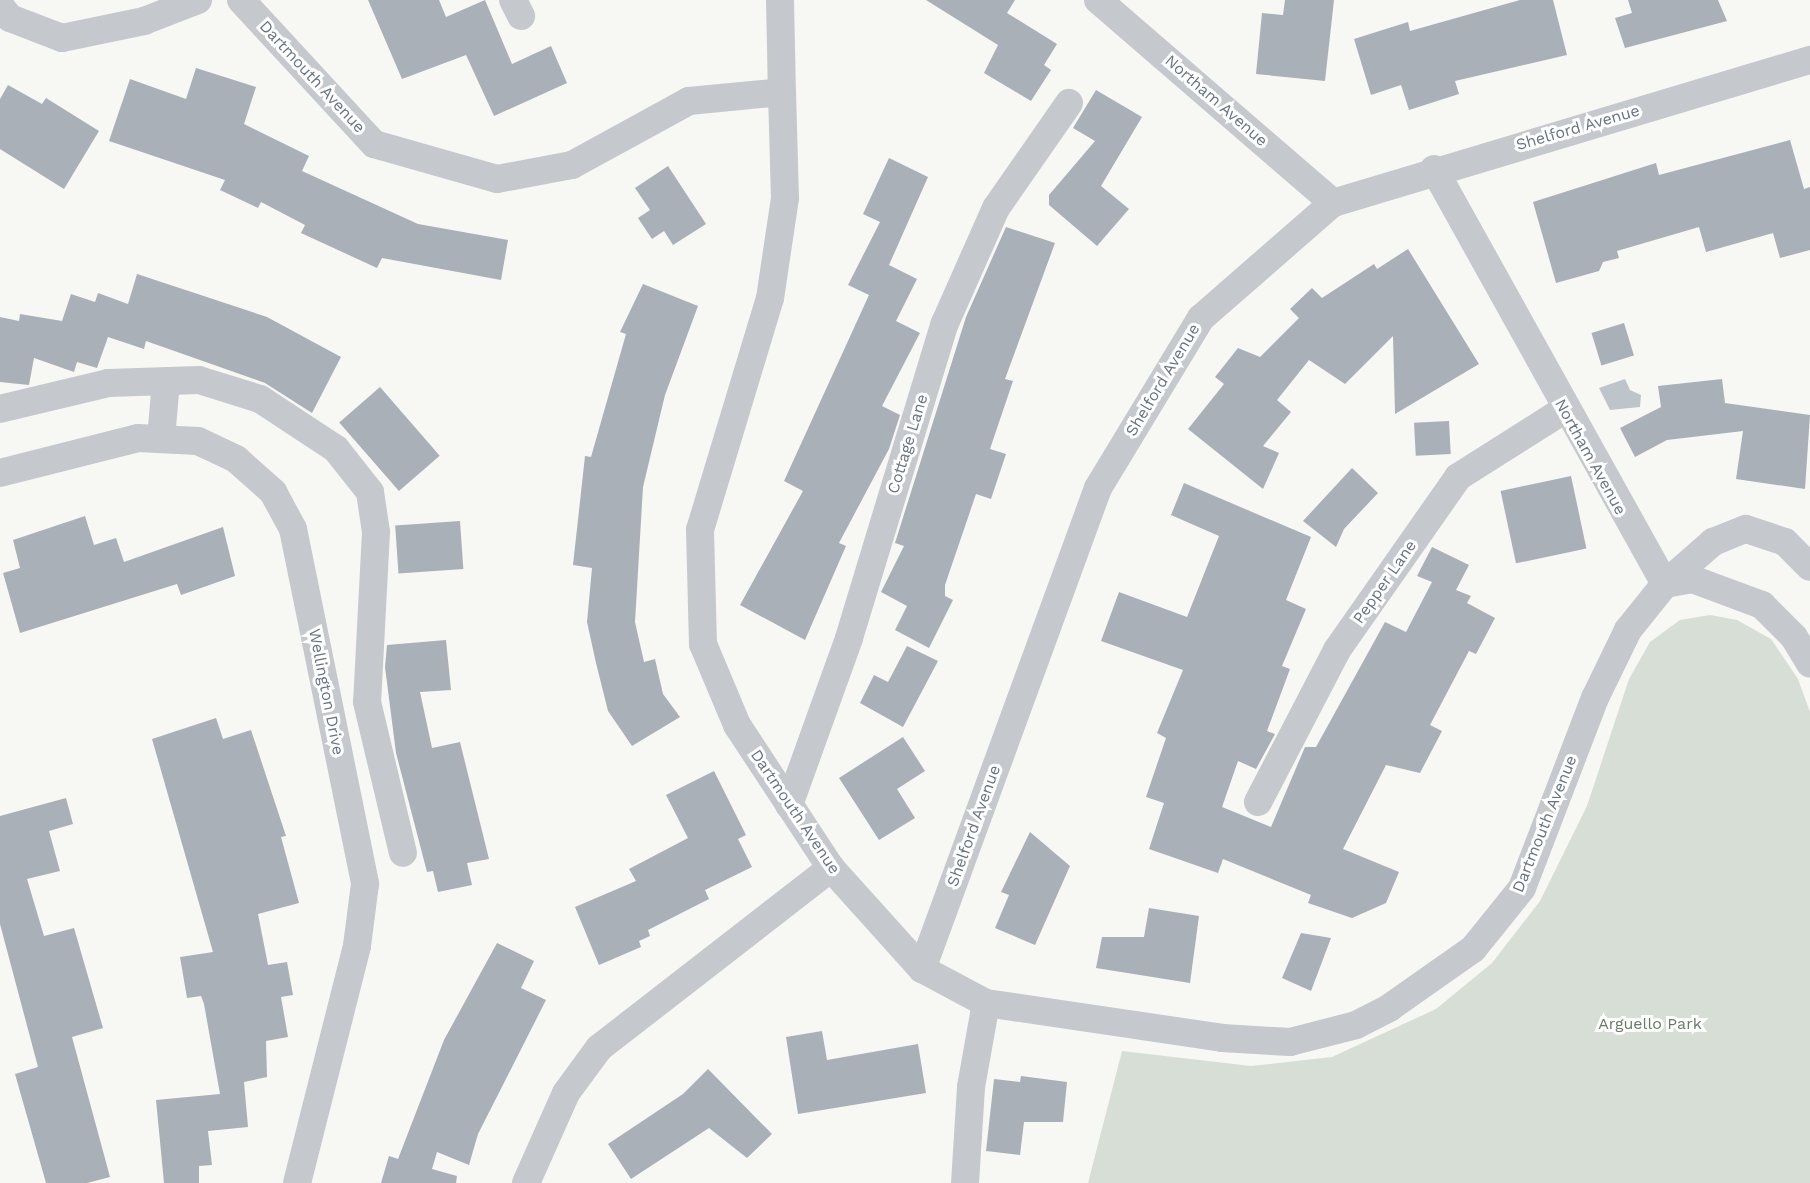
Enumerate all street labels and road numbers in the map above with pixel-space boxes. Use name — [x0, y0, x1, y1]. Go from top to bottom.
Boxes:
street label: Dartmouth Avenue — [255, 17, 369, 137]
street label: Northam Avenue — [1161, 51, 1271, 151]
street label: Shelford Avenue — [1514, 101, 1642, 155]
street label: Shelford Avenue — [1122, 320, 1204, 440]
street label: Cottage Lane — [884, 392, 932, 496]
street label: Northam Avenue — [1550, 395, 1630, 519]
street label: Pepper Lane — [1349, 536, 1421, 628]
street label: Wellington Drive — [304, 627, 348, 757]
street label: Dartmouth Avenue — [746, 746, 844, 878]
street label: Dartmouth Avenue — [1509, 752, 1581, 896]
street label: Shelford Avenue — [943, 762, 1005, 890]

